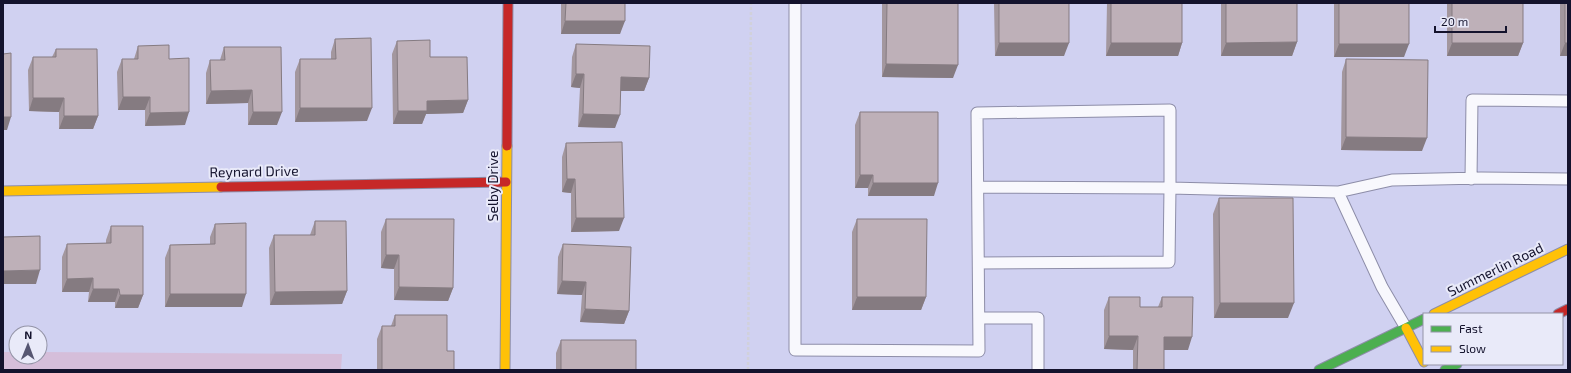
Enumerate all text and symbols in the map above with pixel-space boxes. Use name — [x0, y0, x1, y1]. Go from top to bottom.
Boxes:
scale bar — [1435, 8, 1506, 34]
text: 20 m — [1441, 14, 1468, 28]
street label: Selby Drive — [484, 151, 501, 221]
street label: Reynard Drive — [209, 162, 299, 180]
street label: Summerlin Road — [1444, 238, 1546, 300]
legend — [1423, 313, 1563, 365]
text: Fast — [1459, 321, 1483, 335]
north arrow — [8, 325, 48, 365]
text: N — [24, 328, 32, 341]
text: Slow — [1459, 341, 1486, 355]

